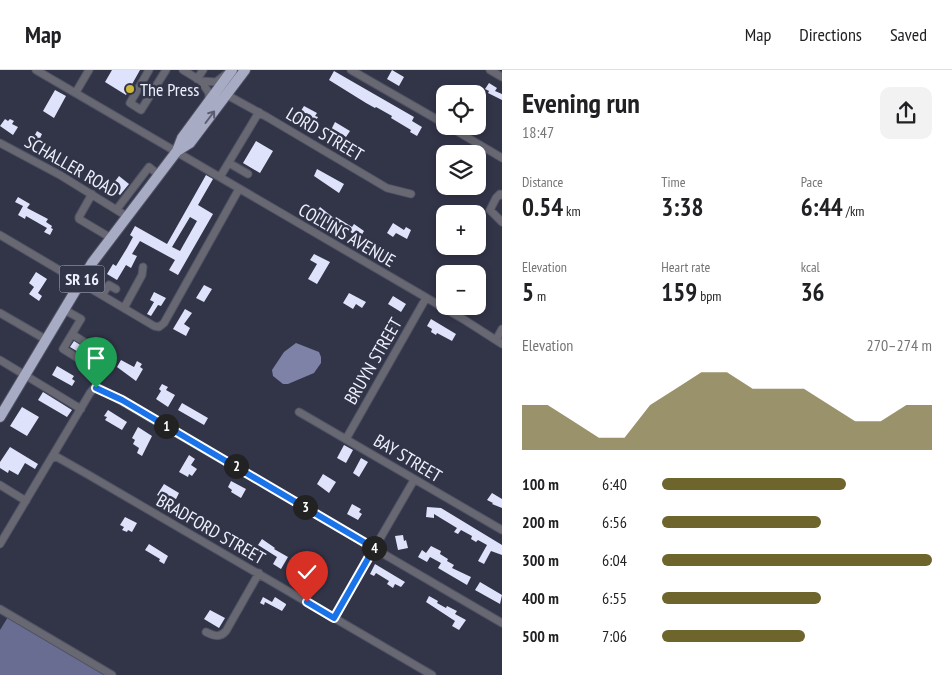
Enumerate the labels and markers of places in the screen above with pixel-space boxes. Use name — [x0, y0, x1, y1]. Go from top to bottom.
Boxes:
place label: The Press — [140, 78, 199, 101]
marker: The Press — [124, 83, 136, 95]
pin — [75, 337, 117, 388]
pin: 1 — [154, 414, 178, 438]
pin: 2 — [224, 454, 248, 478]
pin: 3 — [292, 494, 318, 520]
pin: 4 — [362, 536, 386, 560]
pin — [286, 551, 328, 602]

